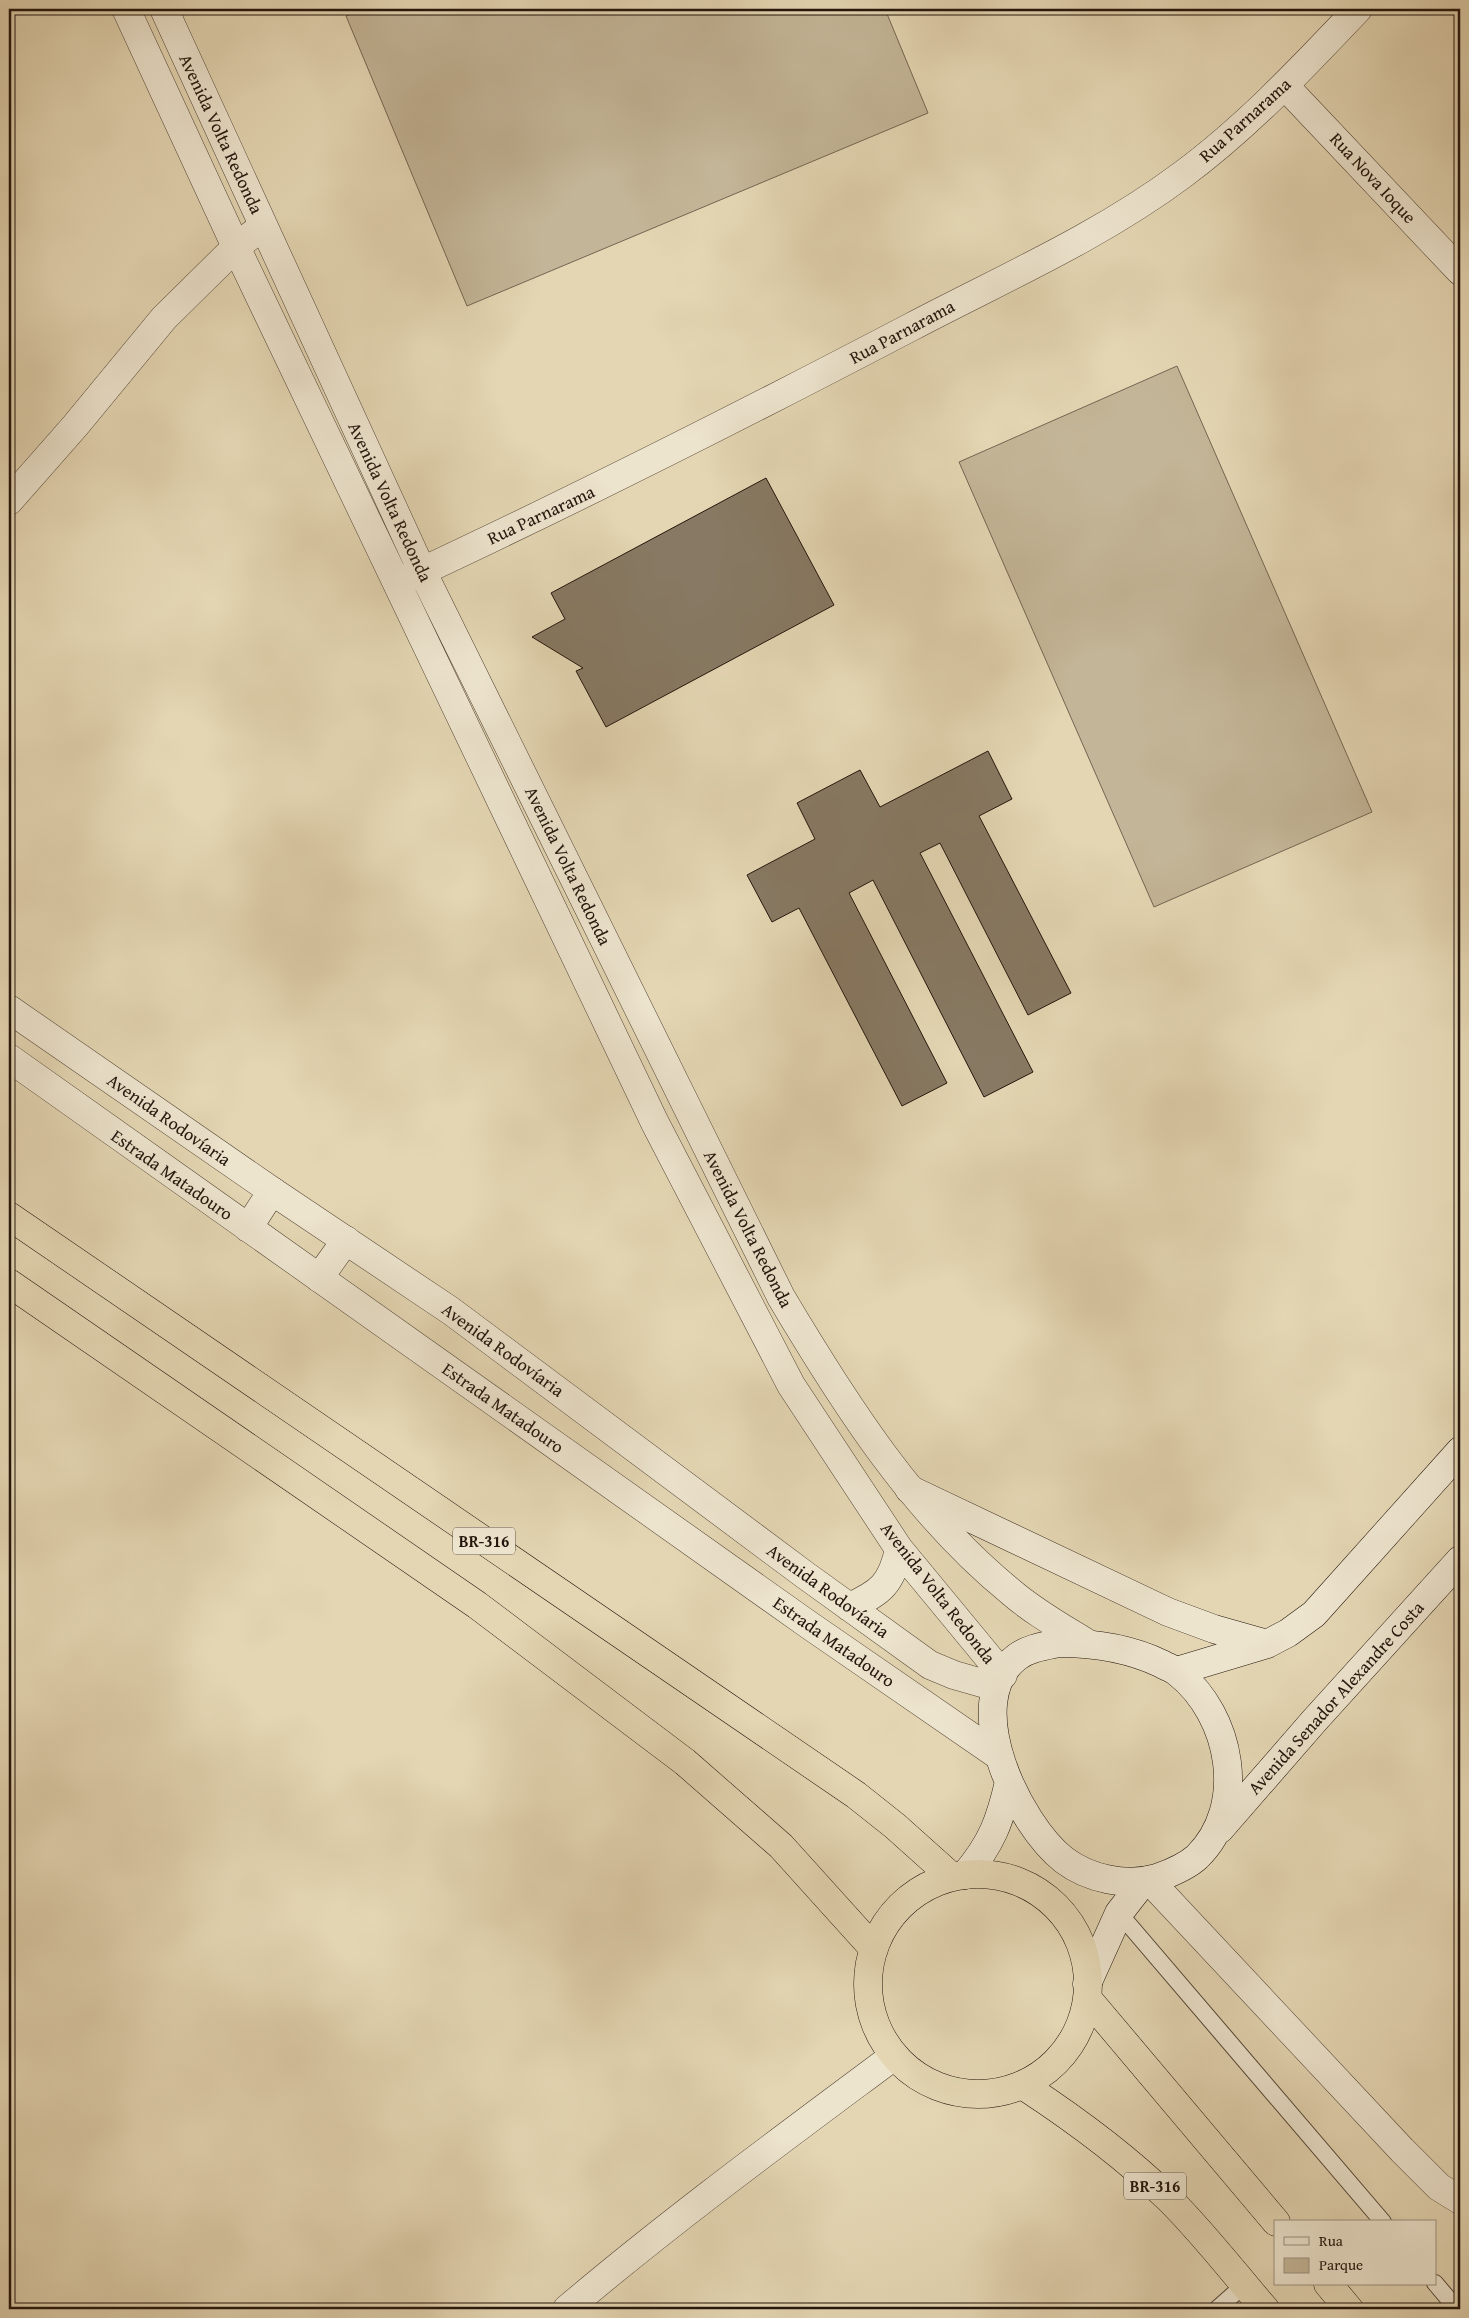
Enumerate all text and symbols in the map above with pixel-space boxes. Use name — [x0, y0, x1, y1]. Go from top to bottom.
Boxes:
street label: Avenida Volta Redonda — [172, 49, 271, 219]
street label: Rua Parnarama — [1193, 71, 1297, 168]
street label: Rua Nova Ioque — [1324, 126, 1423, 230]
street label: Rua Parnarama — [844, 292, 960, 371]
street label: Avenida Volta Redonda — [341, 417, 440, 587]
street label: Rua Parnarama — [483, 478, 599, 551]
street label: Avenida Volta Redonda — [518, 782, 619, 950]
street label: Avenida Rodovíaria — [102, 1067, 237, 1173]
street label: Estrada Matadouro — [106, 1122, 239, 1227]
street label: Avenida Volta Redonda — [697, 1145, 800, 1313]
street label: Avenida Rodovíaria — [436, 1296, 571, 1404]
street label: Estrada Matadouro — [437, 1355, 570, 1460]
street label: Avenida Volta Redonda — [874, 1516, 1003, 1670]
road number: BR-316 — [453, 1528, 515, 1554]
street label: Avenida Rodovíaria — [761, 1537, 896, 1645]
street label: Estrada Matadouro — [768, 1589, 901, 1694]
street label: Avenida Senador Alexandre Costa — [1241, 1595, 1430, 1800]
road number: BR-316 — [1124, 2172, 1186, 2200]
legend — [1274, 2220, 1436, 2286]
text: Rua — [1319, 2230, 1343, 2251]
text: Parque — [1319, 2254, 1363, 2275]

